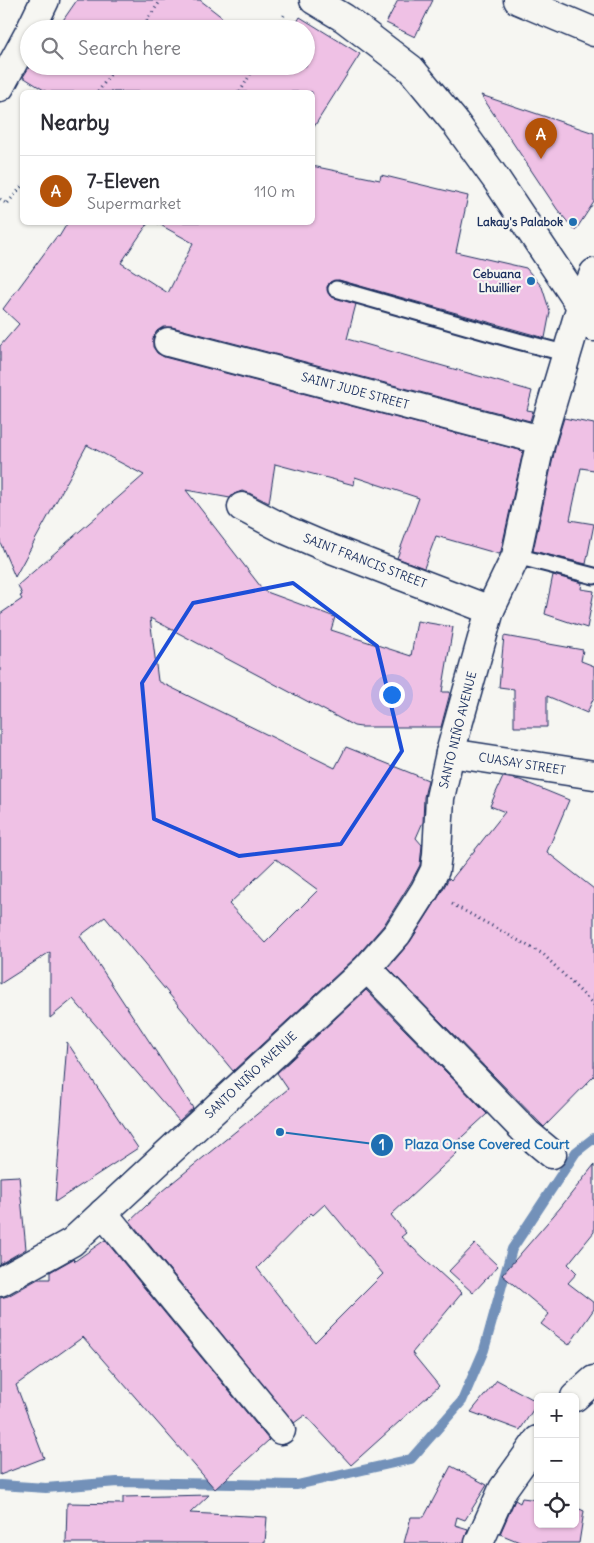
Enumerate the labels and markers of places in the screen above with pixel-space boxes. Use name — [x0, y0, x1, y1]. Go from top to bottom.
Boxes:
pin: A — [525, 118, 557, 159]
place label: Lakay's Palabok — [477, 214, 563, 230]
marker: Lakay's Palabok — [567, 216, 579, 228]
place label: Cebuana Lhuillier — [473, 266, 521, 295]
marker: Cebuana Lhuillier — [525, 275, 537, 287]
callout: Plaza Onse Covered Court — [369, 1130, 579, 1159]

